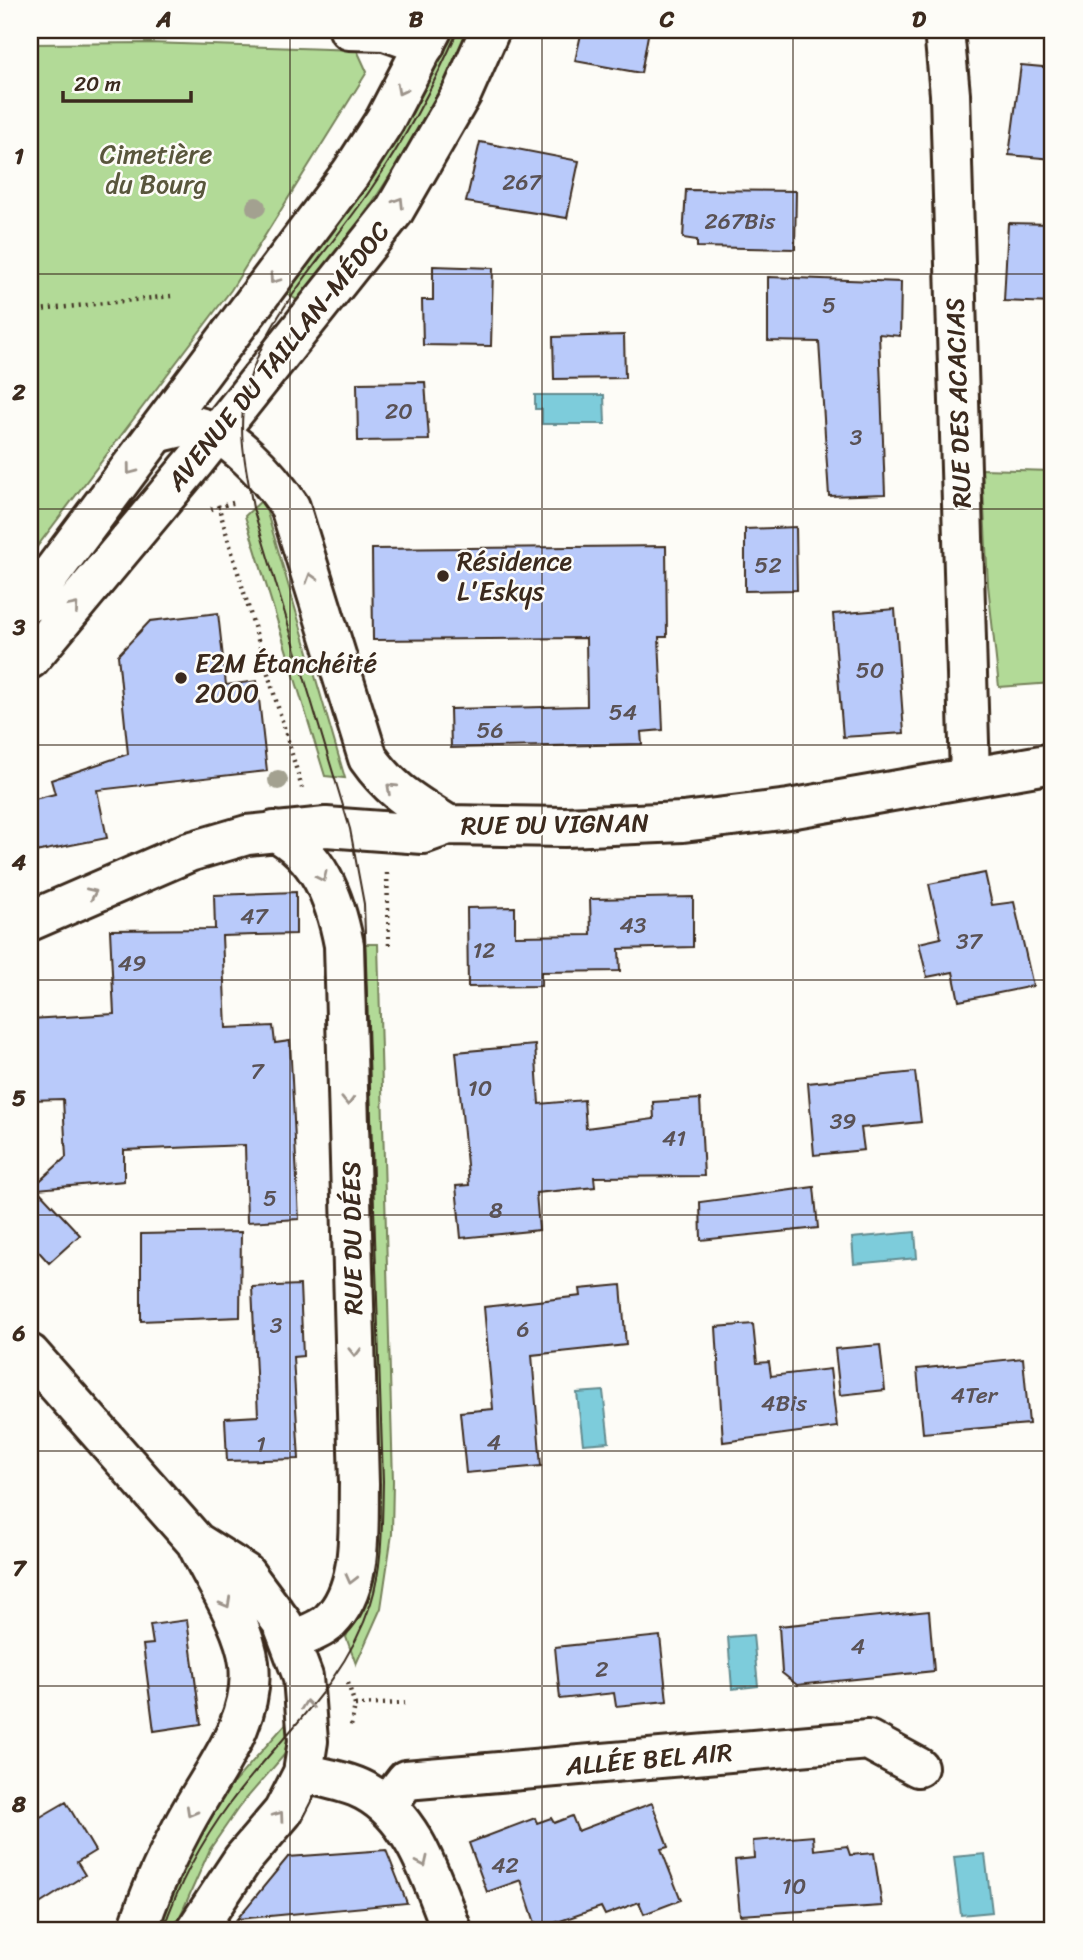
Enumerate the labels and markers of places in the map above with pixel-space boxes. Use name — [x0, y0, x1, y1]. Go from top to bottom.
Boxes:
place label: Résidence L'Eskys — [457, 538, 572, 614]
marker: Résidence L'Eskys — [435, 568, 451, 584]
place label: E2M Étanchéité 2000 — [195, 640, 377, 716]
marker: E2M Étanchéité 2000 — [173, 670, 189, 686]

